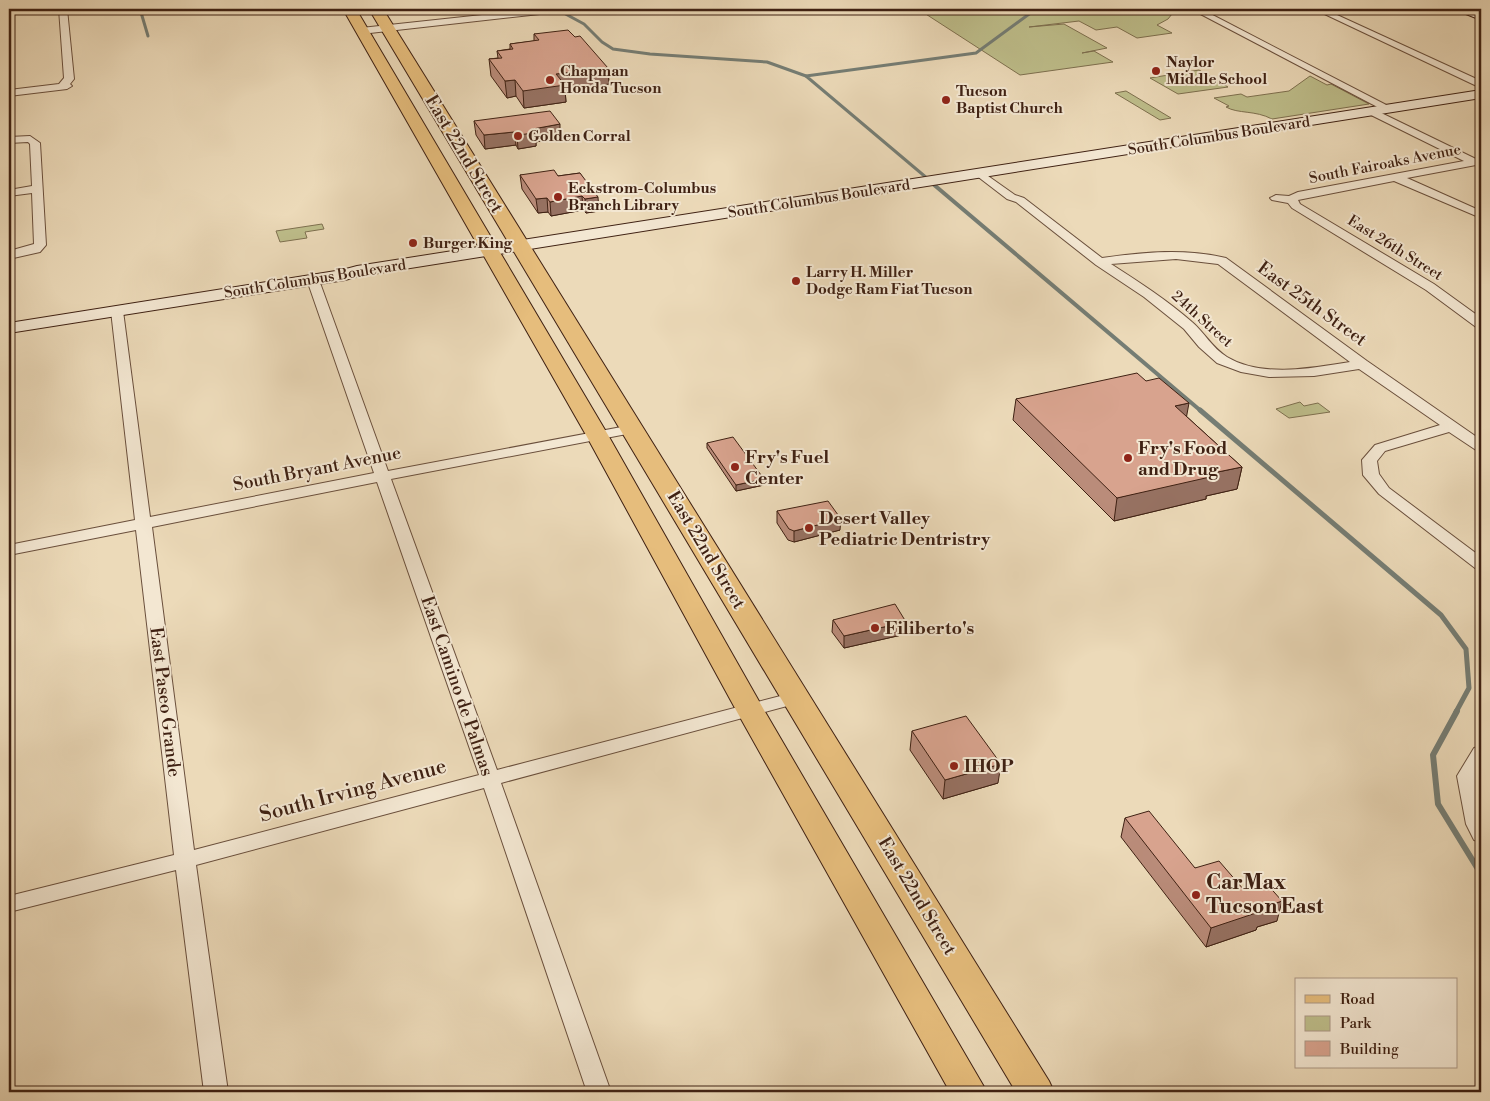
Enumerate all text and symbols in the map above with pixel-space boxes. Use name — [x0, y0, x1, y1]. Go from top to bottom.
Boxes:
place label: Naylor Middle School — [1166, 53, 1267, 89]
place label: Chapman Honda Tucson — [560, 62, 662, 98]
marker: Naylor Middle School — [1150, 65, 1162, 77]
marker: Chapman Honda Tucson — [544, 74, 556, 86]
place label: Tucson Baptist Church — [956, 82, 1064, 118]
street label: East 22nd Street — [420, 91, 509, 218]
marker: Tucson Baptist Church — [940, 94, 952, 106]
street label: South Columbus Boulevard — [1127, 112, 1312, 160]
place label: Golden Corral — [528, 127, 631, 146]
marker: Golden Corral — [512, 130, 524, 142]
street label: South Fairoaks Avenue — [1307, 140, 1463, 188]
street label: South Columbus Boulevard — [727, 175, 912, 223]
place label: Eckstrom-Columbus Branch Library — [568, 179, 716, 215]
marker: Eckstrom-Columbus Branch Library — [552, 191, 564, 203]
street label: East 26th Street — [1344, 211, 1447, 285]
place label: Burger King — [423, 234, 513, 253]
marker: Burger King — [407, 237, 419, 249]
street label: South Columbus Boulevard — [223, 255, 408, 303]
street label: East 25th Street — [1253, 257, 1372, 352]
place label: Larry H. Miller Dodge Ram Fiat Tucson — [806, 263, 973, 299]
marker: Larry H. Miller Dodge Ram Fiat Tucson — [790, 275, 802, 287]
street label: 24th Street — [1167, 287, 1237, 352]
place label: Fry's Food and Drug — [1138, 437, 1227, 481]
street label: South Bryant Avenue — [231, 441, 403, 497]
place label: Fry's Fuel Center — [745, 446, 829, 490]
marker: Fry's Food and Drug — [1122, 452, 1134, 464]
marker: Fry's Fuel Center — [729, 461, 741, 473]
street label: East 22nd Street — [662, 487, 751, 614]
place label: Desert Valley Pediatric Dentristry — [819, 507, 991, 551]
marker: Desert Valley Pediatric Dentristry — [803, 522, 815, 534]
street label: East Camino de Palmas — [415, 593, 499, 779]
place label: Filiberto's — [885, 617, 975, 640]
marker: Filiberto's — [869, 622, 881, 634]
street label: East Paseo Grande — [144, 626, 186, 778]
street label: South Irving Avenue — [257, 754, 449, 828]
place label: IHOP — [964, 755, 1014, 778]
marker: IHOP — [948, 760, 960, 772]
street label: East 22nd Street — [873, 833, 962, 960]
place label: CarMax Tucson East — [1206, 870, 1324, 920]
marker: CarMax Tucson East — [1190, 889, 1202, 901]
legend — [1295, 978, 1458, 1068]
text: Road — [1340, 990, 1375, 1009]
text: Park — [1340, 1014, 1372, 1033]
text: Building — [1339, 1040, 1399, 1059]

